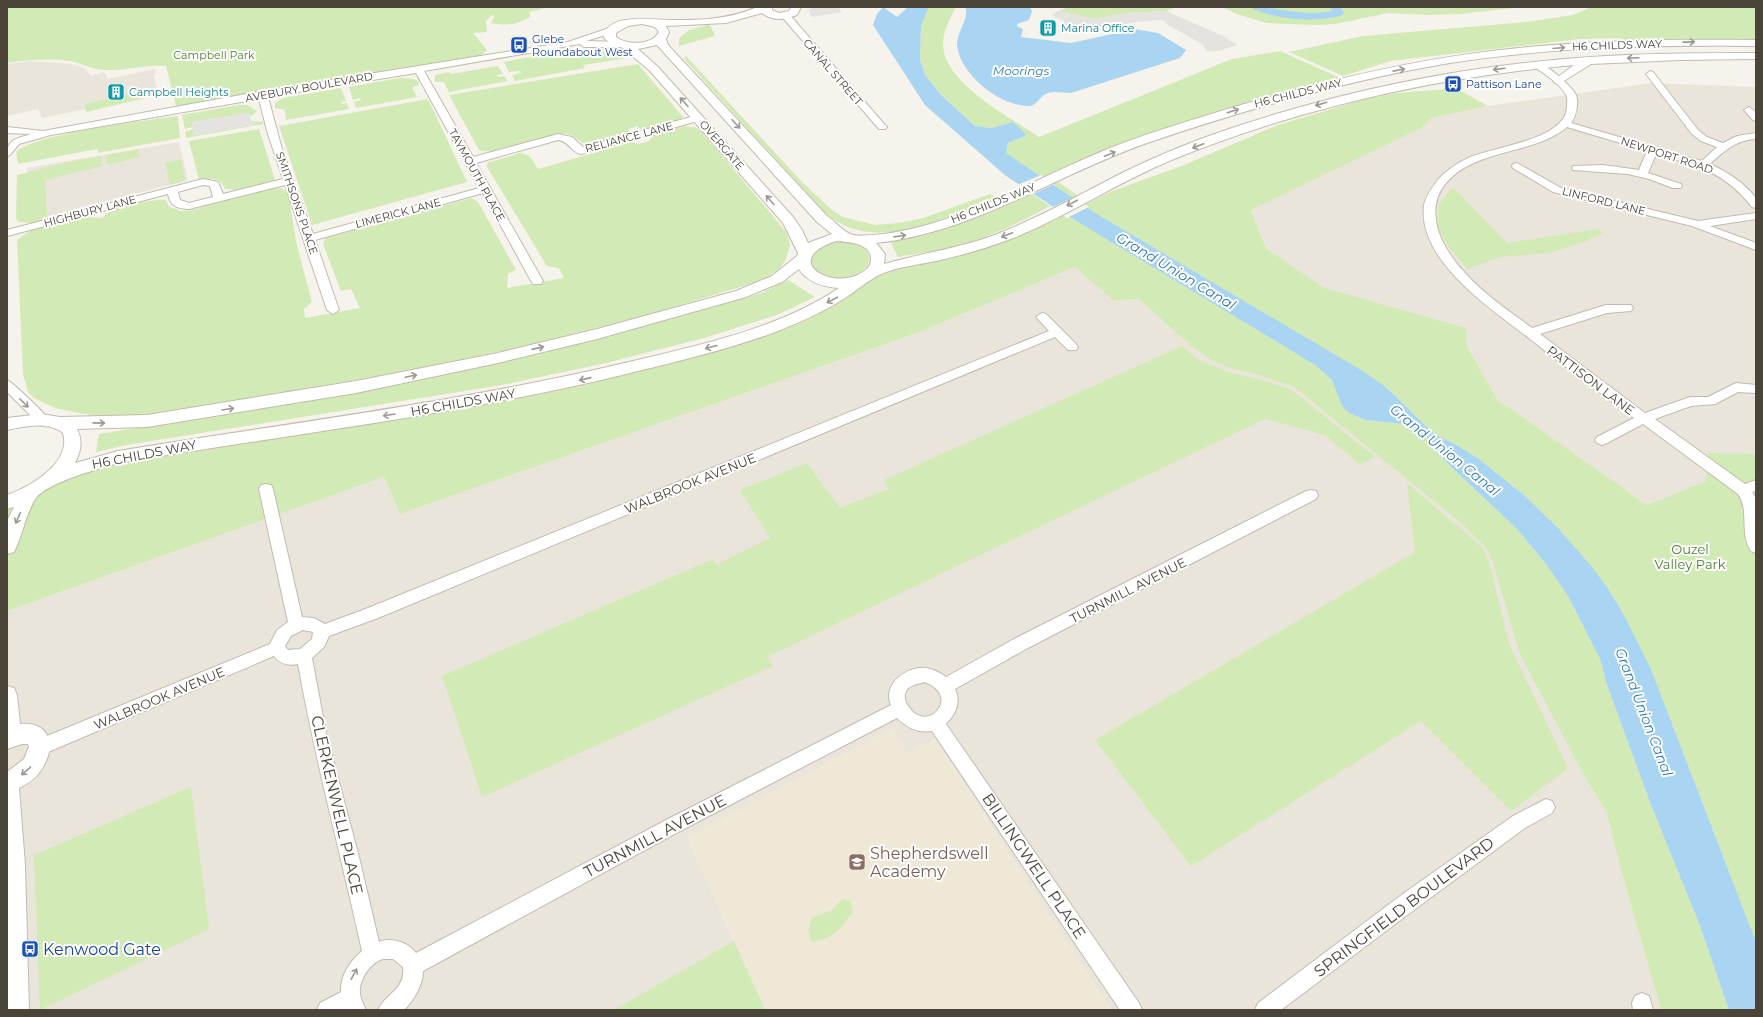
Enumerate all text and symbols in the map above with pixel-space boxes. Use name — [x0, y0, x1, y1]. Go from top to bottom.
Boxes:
building icon: Marina Office — [1038, 18, 1058, 38]
place label: Marina Office — [1061, 21, 1135, 35]
place label: Glebe Roundabout West — [532, 32, 633, 59]
bus stop icon: Glebe Roundabout West — [509, 35, 529, 55]
street label: CANAL STREET — [800, 36, 866, 109]
street label: H6 CHILDS WAY — [1572, 36, 1662, 54]
one-way arrow — [1682, 38, 1695, 46]
one-way arrow — [1552, 44, 1565, 51]
park label: Campbell Park — [173, 48, 255, 62]
one-way arrow — [1627, 54, 1640, 62]
water label: Moorings — [993, 63, 1049, 78]
one-way arrow — [1392, 65, 1405, 73]
one-way arrow — [1493, 66, 1506, 73]
street label: AVEBURY BOULEVARD — [244, 69, 374, 105]
bus stop icon: Pattison Lane — [1443, 74, 1463, 94]
street label: H6 CHILDS WAY — [1253, 75, 1343, 111]
place label: Pattison Lane — [1466, 77, 1542, 91]
building icon: Campbell Heights — [106, 82, 126, 102]
place label: Campbell Heights — [129, 85, 229, 99]
one-way arrow — [680, 98, 689, 108]
one-way arrow — [1314, 101, 1327, 108]
one-way arrow — [1226, 107, 1239, 114]
street label: OVERGATE — [697, 117, 747, 173]
street label: RELIANCE LANE — [583, 119, 675, 155]
one-way arrow — [732, 119, 741, 129]
street label: TAYMOUTH PLACE — [446, 126, 508, 224]
street label: NEWPORT ROAD — [1619, 133, 1715, 177]
one-way arrow — [1192, 142, 1204, 150]
one-way arrow — [1103, 149, 1115, 157]
street label: SMITHSONS PLACE — [273, 150, 321, 256]
street label: H6 CHILDS WAY — [949, 180, 1037, 226]
street label: LINFORD LANE — [1561, 184, 1647, 218]
street label: HIGHBURY LANE — [42, 192, 138, 230]
street label: LIMERICK LANE — [354, 195, 442, 231]
one-way arrow — [766, 195, 775, 205]
one-way arrow — [1066, 200, 1078, 208]
water label: Grand Union Canal — [1113, 228, 1239, 314]
one-way arrow — [893, 232, 906, 240]
one-way arrow — [1001, 232, 1013, 240]
one-way arrow — [826, 297, 838, 305]
street label: PATTISON LANE — [1544, 342, 1638, 418]
one-way arrow — [531, 344, 544, 351]
one-way arrow — [705, 344, 718, 351]
one-way arrow — [404, 371, 417, 379]
one-way arrow — [579, 375, 592, 383]
street label: H6 CHILDS WAY — [409, 385, 517, 419]
one-way arrow — [19, 398, 29, 408]
water label: Grand Union Canal — [1386, 400, 1504, 500]
one-way arrow — [221, 405, 234, 413]
one-way arrow — [383, 411, 396, 419]
one-way arrow — [92, 419, 105, 427]
street label: H6 CHILDS WAY — [90, 436, 198, 472]
street label: WALBROOK AVENUE — [622, 449, 758, 517]
one-way arrow — [13, 512, 21, 524]
park label: Ouzel Valley Park — [1655, 541, 1726, 572]
street label: TURNMILL AVENUE — [1067, 554, 1189, 626]
water label: Grand Union Canal — [1611, 645, 1677, 779]
street label: WALBROOK AVENUE — [91, 663, 227, 733]
street label: CLERKENWELL PLACE — [307, 714, 367, 896]
one-way arrow — [21, 767, 31, 776]
street label: TURNMILL AVENUE — [581, 790, 729, 882]
street label: BILLINGWELL PLACE — [978, 790, 1090, 942]
street label: SPRINGFIELD BOULEVARD — [1310, 833, 1498, 981]
place label: Shepherdswell Academy — [870, 844, 988, 881]
school or university icon: Shepherdswell Academy — [847, 852, 867, 872]
bus stop icon: Kenwood Gate — [20, 939, 40, 959]
place label: Kenwood Gate — [43, 940, 161, 959]
one-way arrow — [351, 968, 359, 980]

